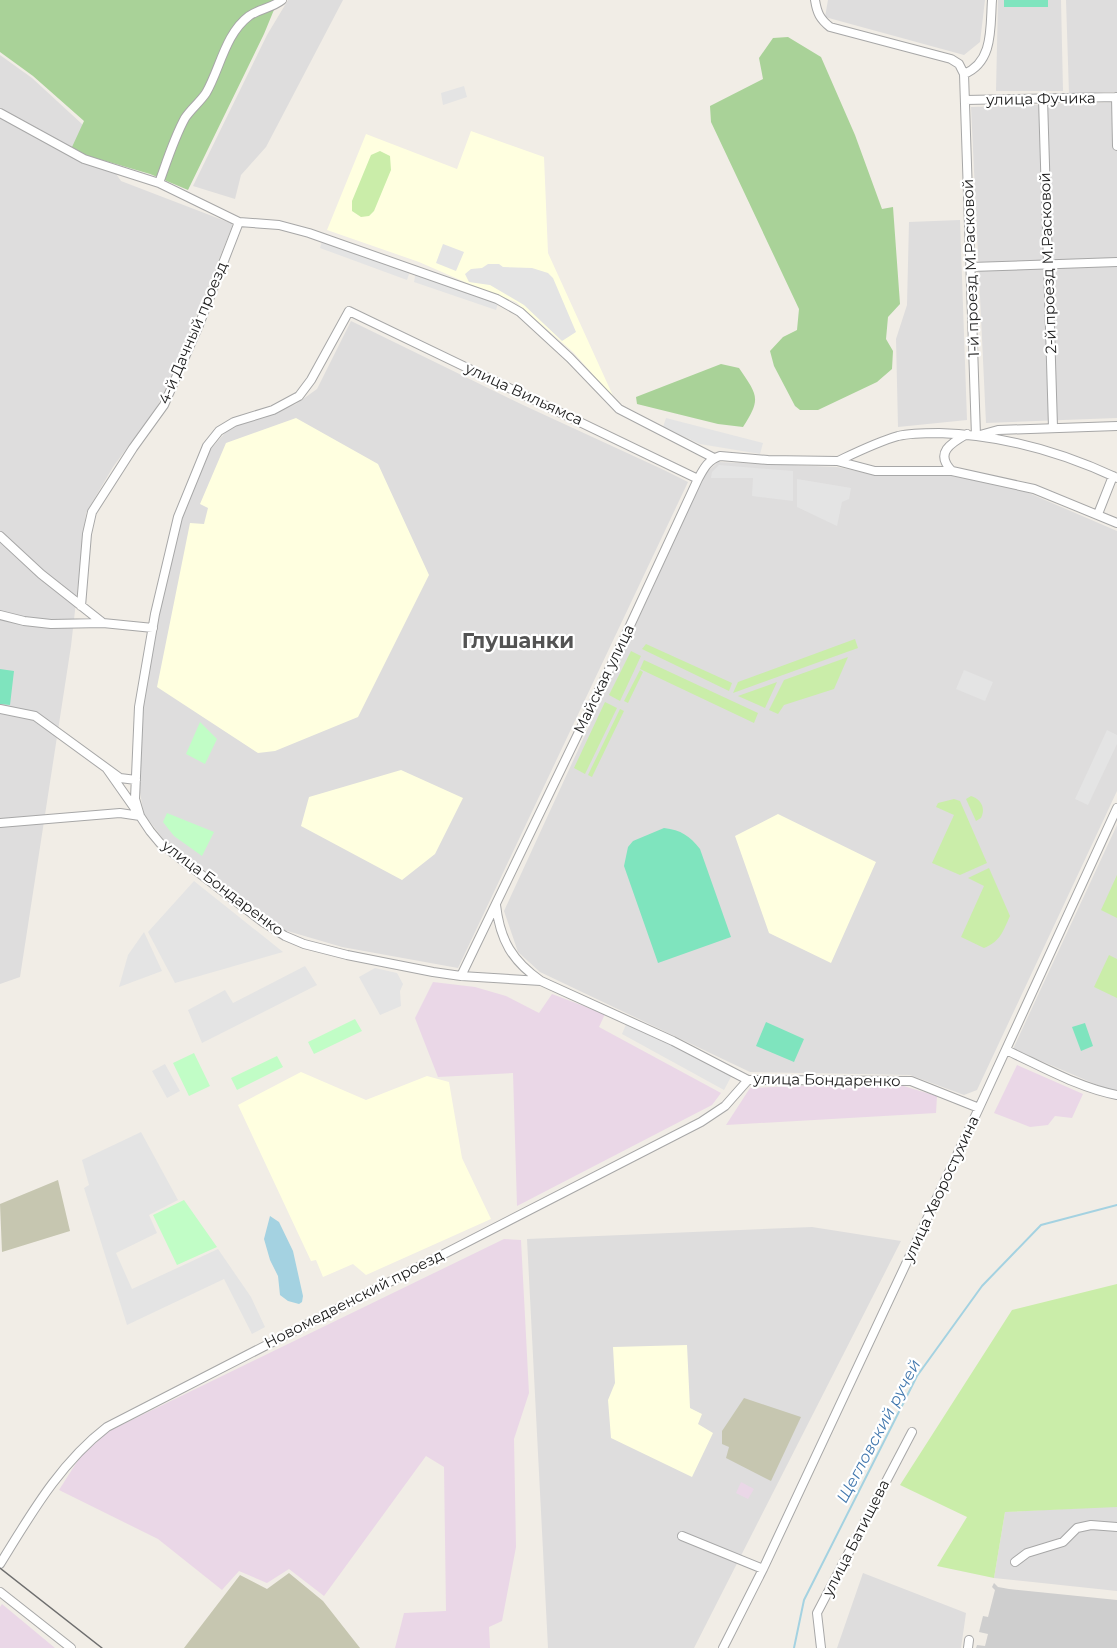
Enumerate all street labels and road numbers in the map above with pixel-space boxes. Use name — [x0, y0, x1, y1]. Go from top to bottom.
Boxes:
street label: улица Фучика — [985, 88, 1096, 109]
street label: 2-й проезд М.Расковой — [1035, 172, 1060, 354]
street label: 1-й проезд М.Расковой — [958, 178, 983, 358]
street label: 4-й Дачный проезд — [154, 259, 231, 407]
street label: улица Вильямса — [461, 358, 586, 429]
street label: Майская улица — [569, 621, 638, 736]
street label: улица Бондаренко — [158, 835, 288, 940]
street label: улица Бондаренко — [752, 1069, 901, 1090]
street label: улица Хворостухина — [898, 1113, 983, 1266]
street label: Новомедвенский проезд — [261, 1245, 447, 1352]
street label: улица Батищева — [817, 1476, 893, 1600]

